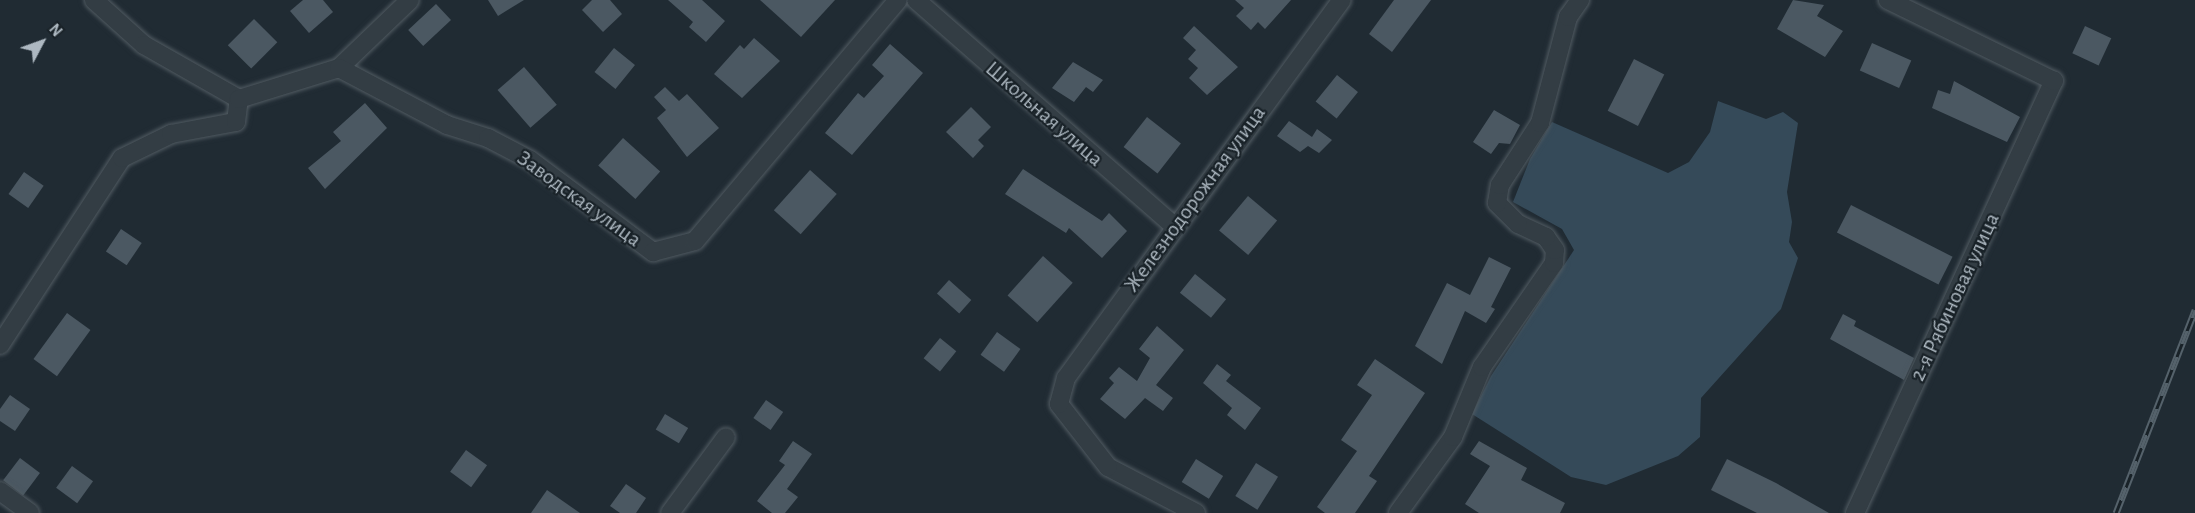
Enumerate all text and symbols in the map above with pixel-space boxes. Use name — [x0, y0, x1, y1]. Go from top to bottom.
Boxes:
north arrow — [12, 12, 72, 72]
text: N — [46, 21, 65, 40]
street label: Школьная улица — [980, 56, 1108, 172]
street label: Железнодорожная улица — [1118, 101, 1272, 297]
street label: Заводская улица — [512, 145, 646, 253]
street label: 2-я Рябиновая улица — [1904, 209, 2006, 385]

